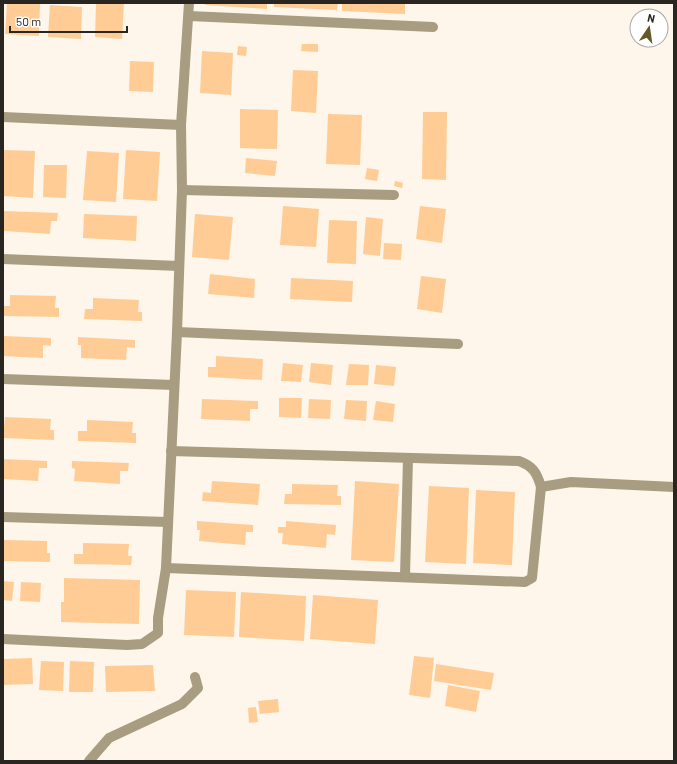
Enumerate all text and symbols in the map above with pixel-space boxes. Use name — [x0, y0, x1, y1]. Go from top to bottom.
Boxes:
scale bar — [10, 8, 127, 34]
north arrow — [629, 8, 669, 48]
text: N — [646, 11, 656, 25]
text: 50 m — [16, 14, 41, 28]

